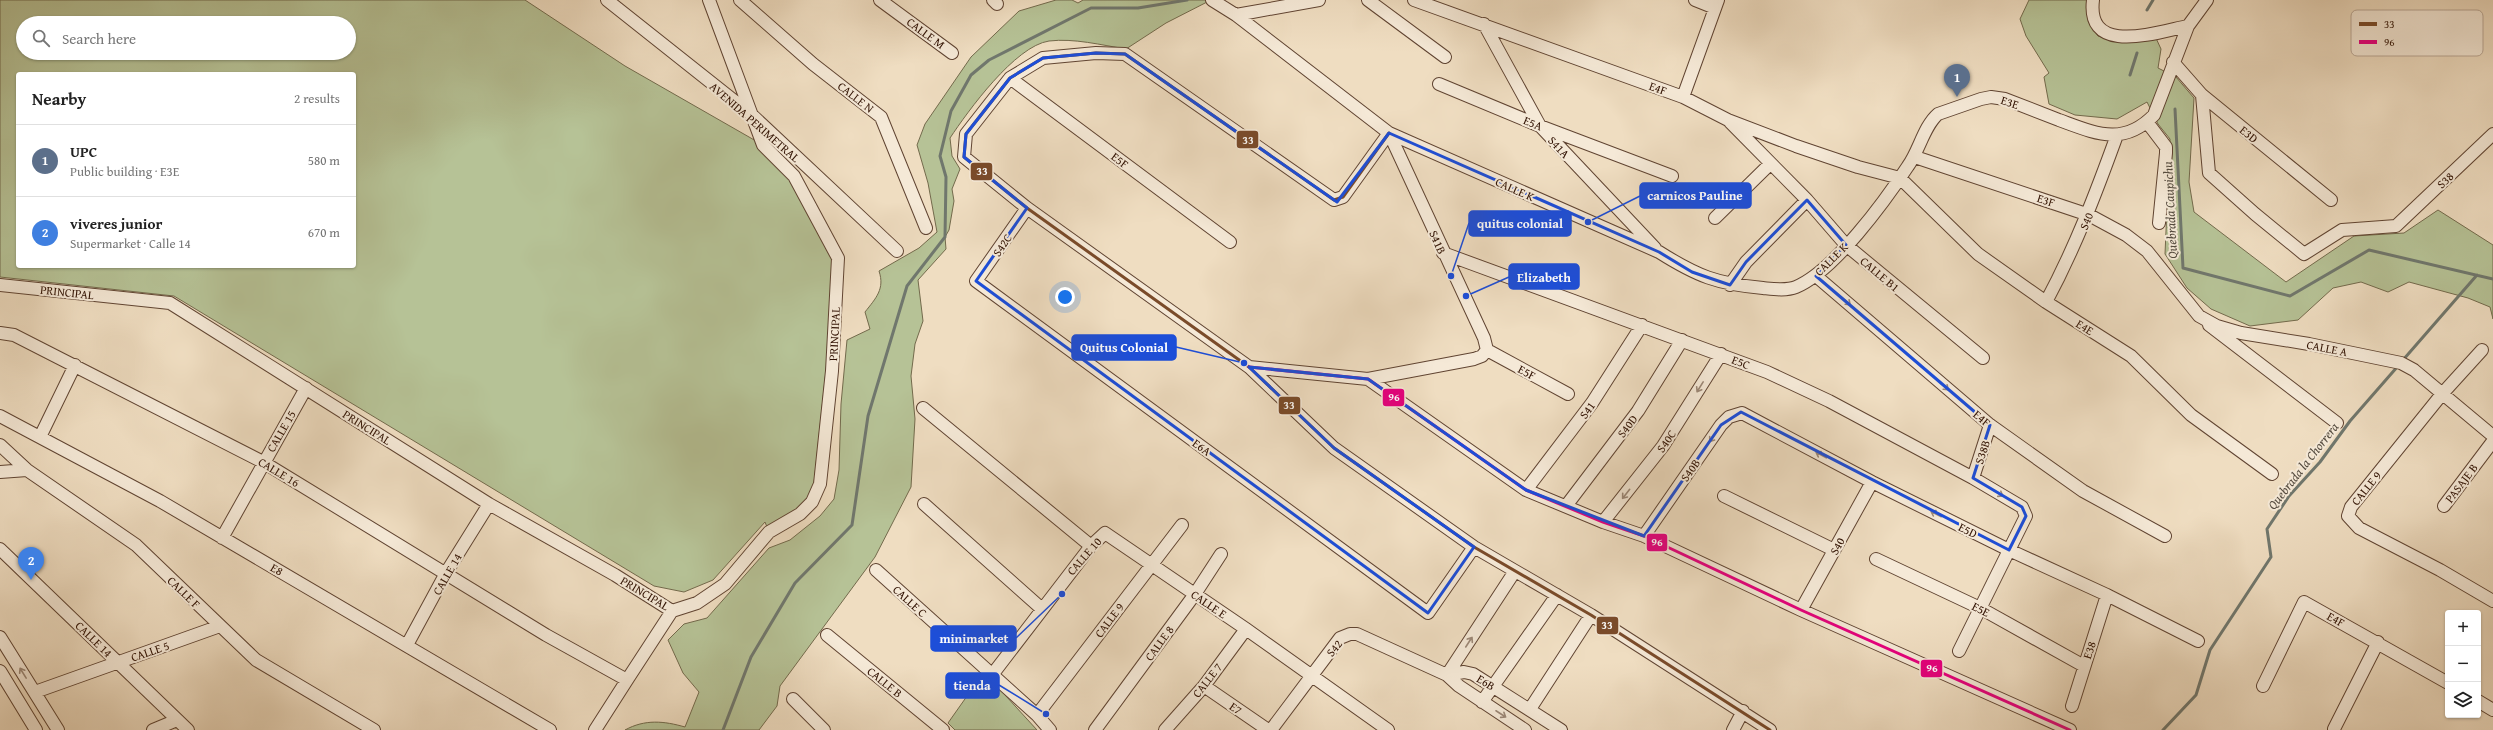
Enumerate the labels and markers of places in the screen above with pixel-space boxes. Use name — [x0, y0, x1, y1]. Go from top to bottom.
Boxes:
pin: 1 — [1944, 64, 1970, 97]
callout: carnicos Pauline — [1640, 183, 1751, 208]
callout: quitus colonial — [1469, 211, 1571, 236]
callout: Elizabeth — [1509, 264, 1579, 289]
callout: Quitus Colonial — [1072, 335, 1176, 360]
pin: 2 — [18, 547, 44, 580]
callout: minimarket — [931, 626, 1016, 651]
callout: tienda — [946, 673, 999, 698]

